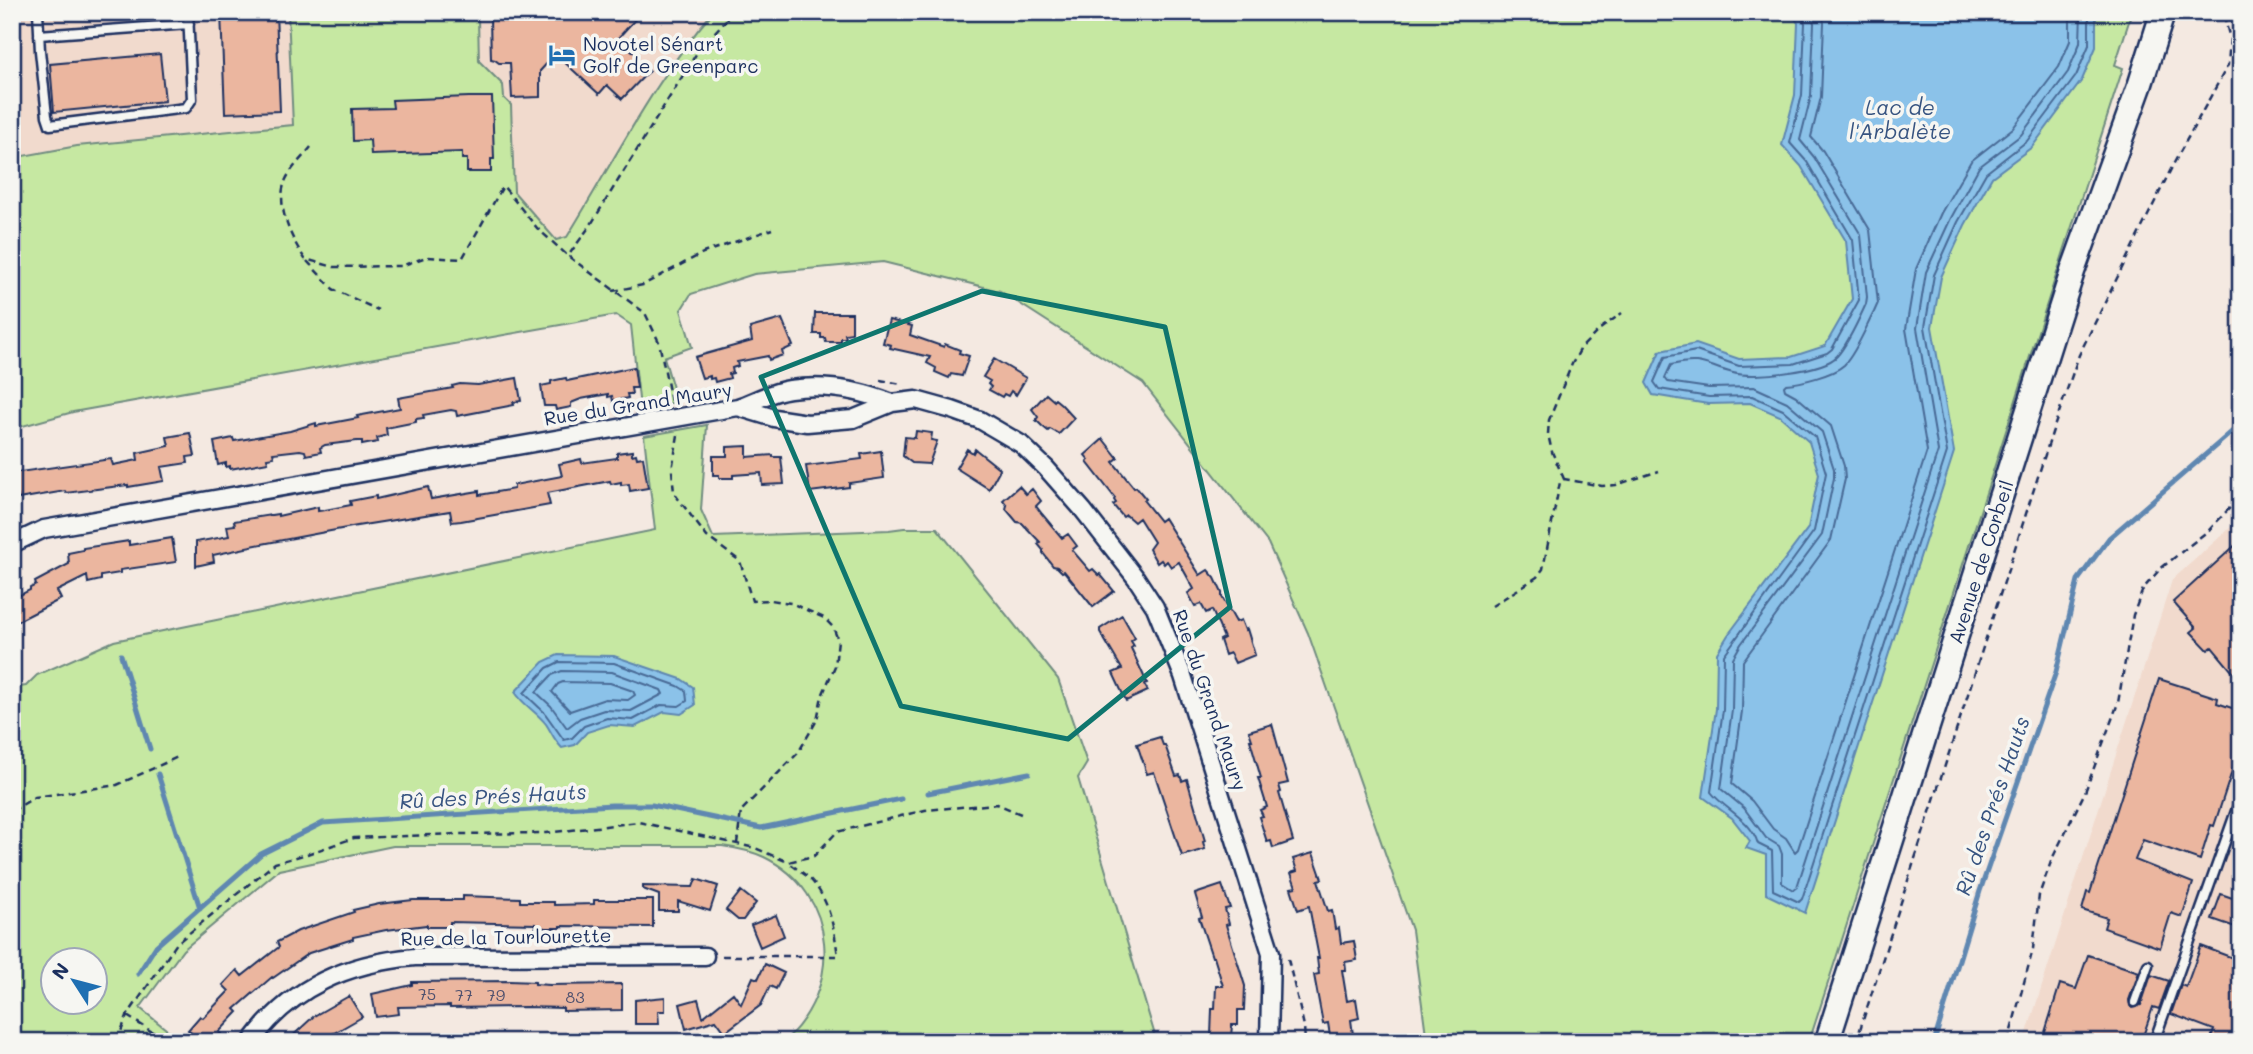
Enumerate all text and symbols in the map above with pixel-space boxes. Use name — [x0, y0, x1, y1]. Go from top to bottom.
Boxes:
place label: Novotel Sénart Golf de Greenparc — [583, 31, 758, 78]
hotel icon: Novotel Sénart Golf de Greenparc — [547, 40, 577, 70]
water label: Lac de l'Arbalète — [1849, 93, 1951, 144]
street label: Rue du Grand Maury — [542, 376, 734, 431]
street label: Avenue de Corbeil — [1942, 477, 2019, 647]
street label: Rue du Grand Maury — [1168, 606, 1253, 794]
water label: Rû des Prés Hauts — [1948, 712, 2035, 899]
water label: Rû des Prés Hauts — [399, 777, 587, 814]
street label: Rue de la Tourlourette — [400, 922, 612, 951]
north arrow — [38, 946, 108, 1016]
text: N — [45, 958, 74, 984]
house number: 75 — [418, 983, 436, 1004]
house number: 77 — [455, 984, 473, 1005]
house number: 79 — [487, 984, 505, 1005]
house number: 83 — [565, 986, 585, 1007]

